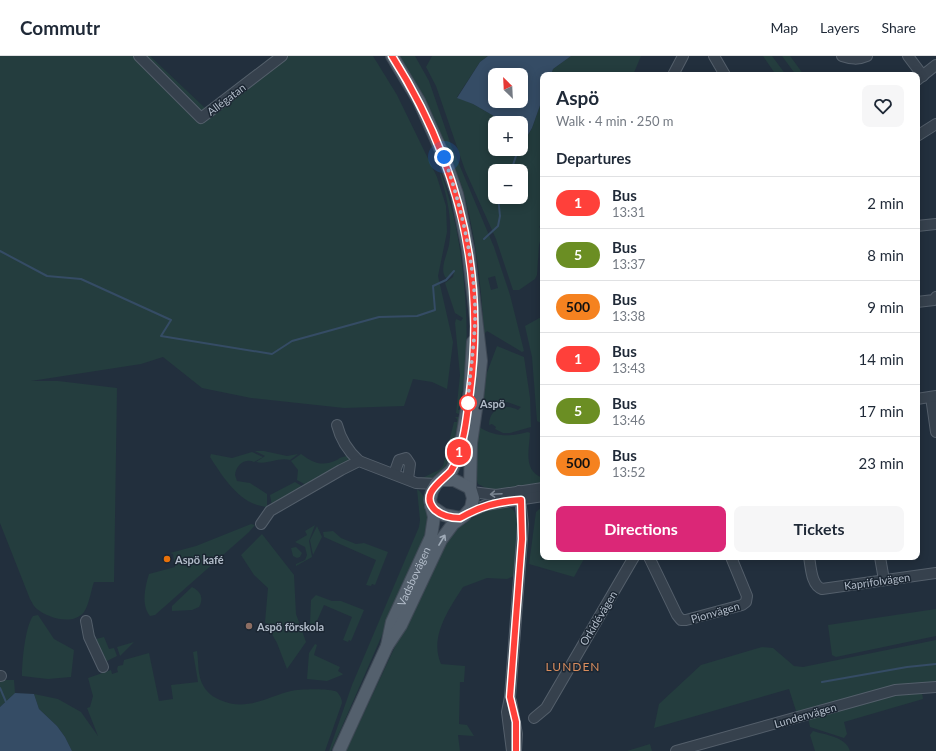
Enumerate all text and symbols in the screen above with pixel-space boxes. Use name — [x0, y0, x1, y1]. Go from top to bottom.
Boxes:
text: Commutr — [20, 16, 100, 39]
text: Map — [770, 19, 798, 36]
text: Layers — [820, 19, 860, 36]
text: Share — [882, 19, 916, 36]
north arrow — [488, 68, 528, 108]
map controls — [488, 68, 528, 204]
street label: Allégatan — [204, 80, 248, 118]
button: heart — [862, 85, 904, 127]
text: Aspö — [556, 86, 599, 109]
text: Walk · 4 min · 250 m — [556, 113, 674, 129]
button: + — [488, 116, 528, 156]
your location — [434, 147, 454, 167]
text: Departures — [556, 149, 631, 167]
button: − — [488, 164, 528, 204]
text: Bus — [612, 186, 637, 204]
text: 1 — [574, 194, 582, 211]
text: 2 min — [867, 194, 904, 212]
text: 13:31 — [612, 204, 645, 220]
text: Bus — [612, 238, 637, 256]
text: 5 — [574, 246, 582, 263]
text: 8 min — [867, 246, 904, 264]
text: 13:37 — [612, 256, 645, 272]
text: Bus — [612, 290, 637, 308]
text: 500 — [566, 298, 590, 315]
text: 9 min — [867, 298, 904, 316]
text: 13:38 — [612, 308, 645, 324]
text: Bus — [612, 342, 637, 360]
text: 1 — [574, 350, 582, 367]
text: 14 min — [858, 350, 904, 368]
text: 13:43 — [612, 360, 645, 376]
marker: Aspö — [459, 394, 477, 412]
text: Bus — [612, 394, 637, 412]
place label: Aspö — [479, 397, 505, 410]
text: 5 — [574, 402, 582, 419]
text: 17 min — [858, 402, 904, 420]
text: 13:46 — [612, 412, 645, 428]
line badge: 1 — [446, 439, 472, 465]
text: 1 — [455, 443, 463, 460]
text: Bus — [612, 446, 637, 464]
text: 500 — [566, 454, 590, 471]
text: 23 min — [858, 454, 904, 472]
text: 13:52 — [612, 464, 645, 480]
one-way arrow — [489, 490, 502, 498]
button: Directions — [556, 506, 726, 552]
button: Tickets — [734, 506, 904, 552]
one-way arrow — [438, 535, 446, 546]
street label: Vadsbovägen — [394, 544, 432, 608]
place label: Aspö kafé — [174, 553, 224, 566]
marker: Aspö kafé — [162, 554, 172, 564]
street label: Kaprifolvägen — [843, 570, 911, 592]
street label: Orkidévägen — [577, 588, 619, 648]
street label: Pionvägen — [689, 599, 741, 625]
place label: Aspö förskola — [256, 620, 324, 633]
marker: Aspö förskola — [244, 621, 254, 631]
district label: LUNDEN — [545, 659, 601, 674]
street label: Lundenvägen — [772, 700, 838, 730]

